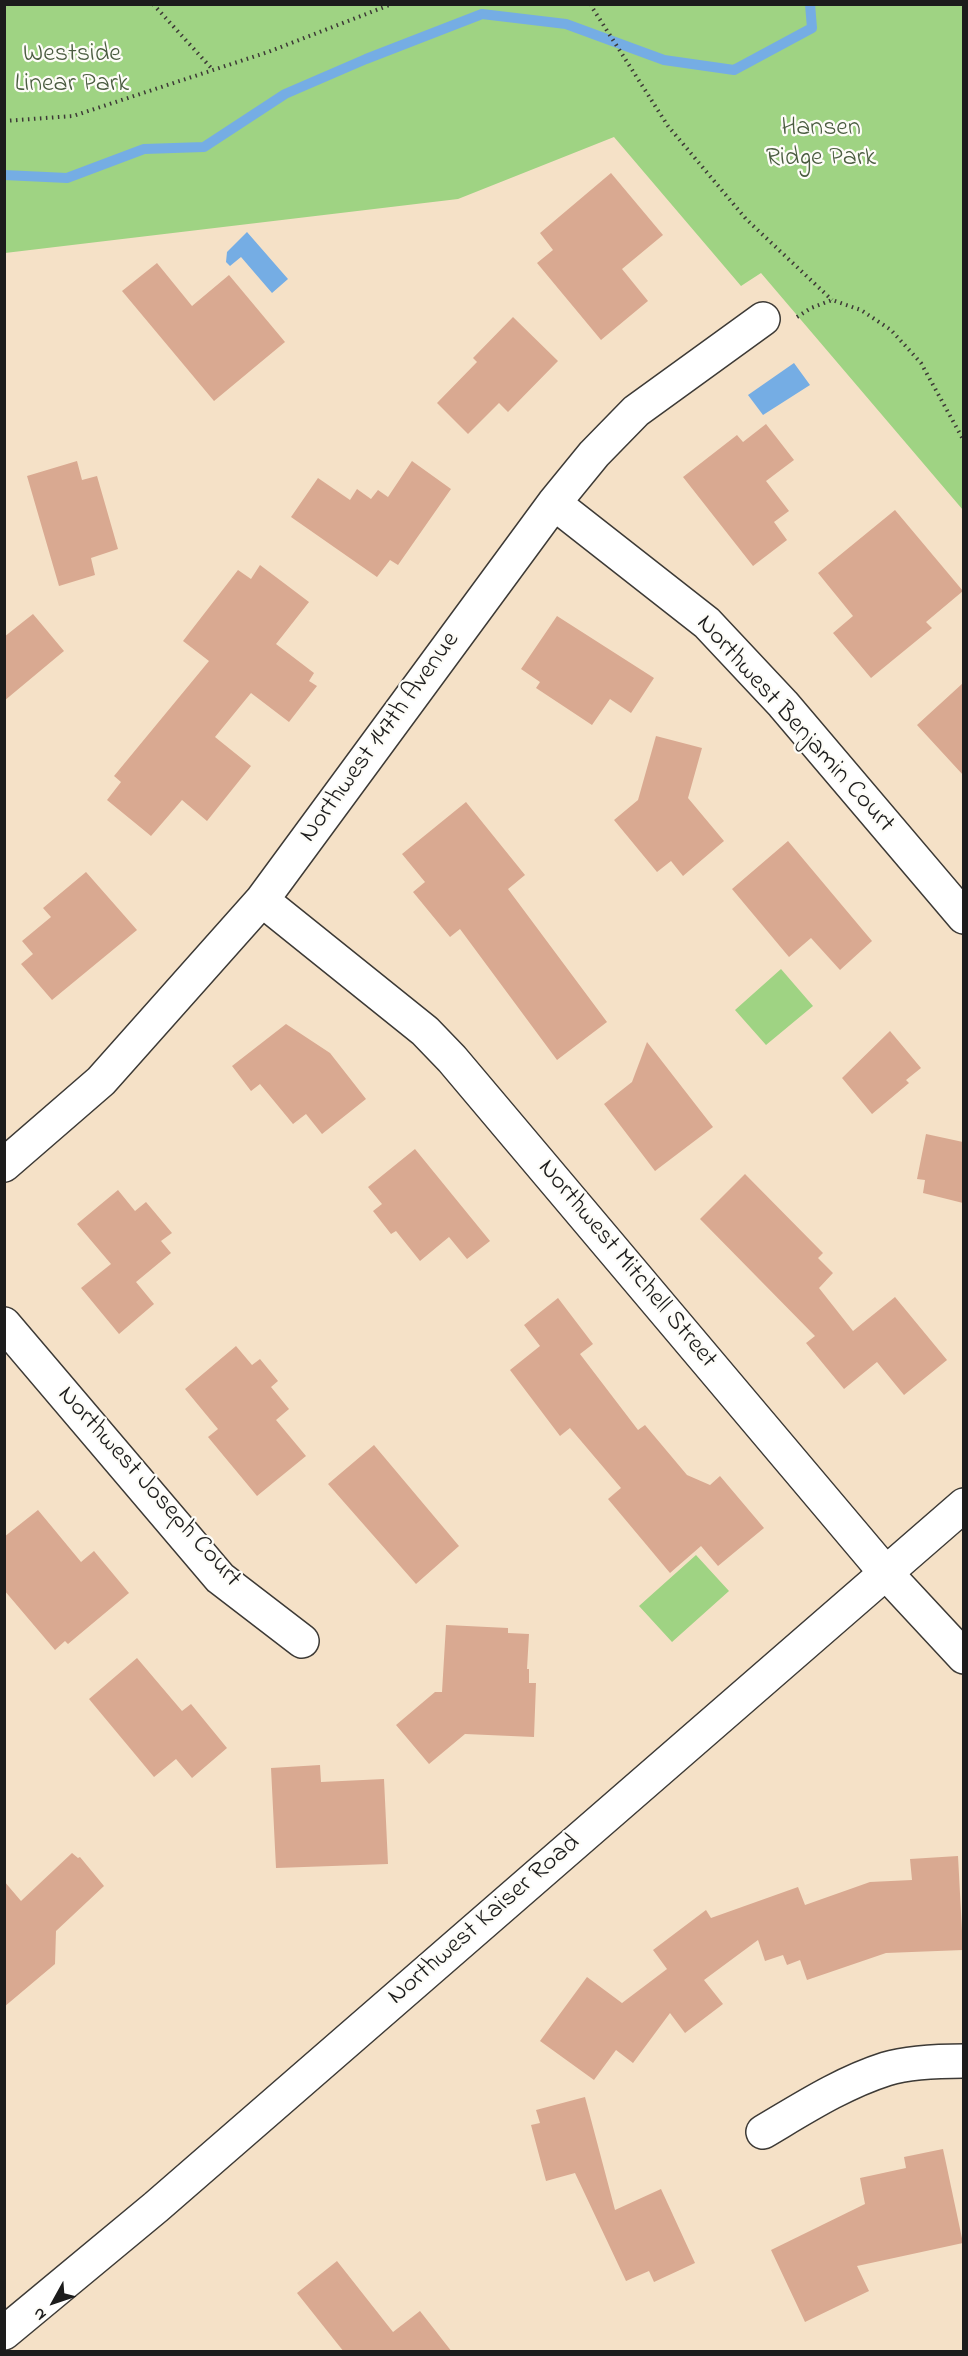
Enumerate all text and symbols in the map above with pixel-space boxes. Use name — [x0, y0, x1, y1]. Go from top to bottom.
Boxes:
park label: Westside Linear Park — [15, 40, 129, 101]
park label: Hansen Ridge Park — [766, 114, 876, 176]
street label: Northwest Benjamin Court — [688, 610, 900, 840]
street label: Northwest 147th Avenue — [294, 627, 468, 849]
street label: Northwest Mitchell Street — [530, 1154, 722, 1376]
street label: Northwest Joseph Court — [49, 1381, 247, 1595]
street label: Northwest Kaiser Road — [382, 1829, 588, 2013]
north arrow — [24, 2272, 84, 2332]
text: N — [28, 2302, 53, 2325]

